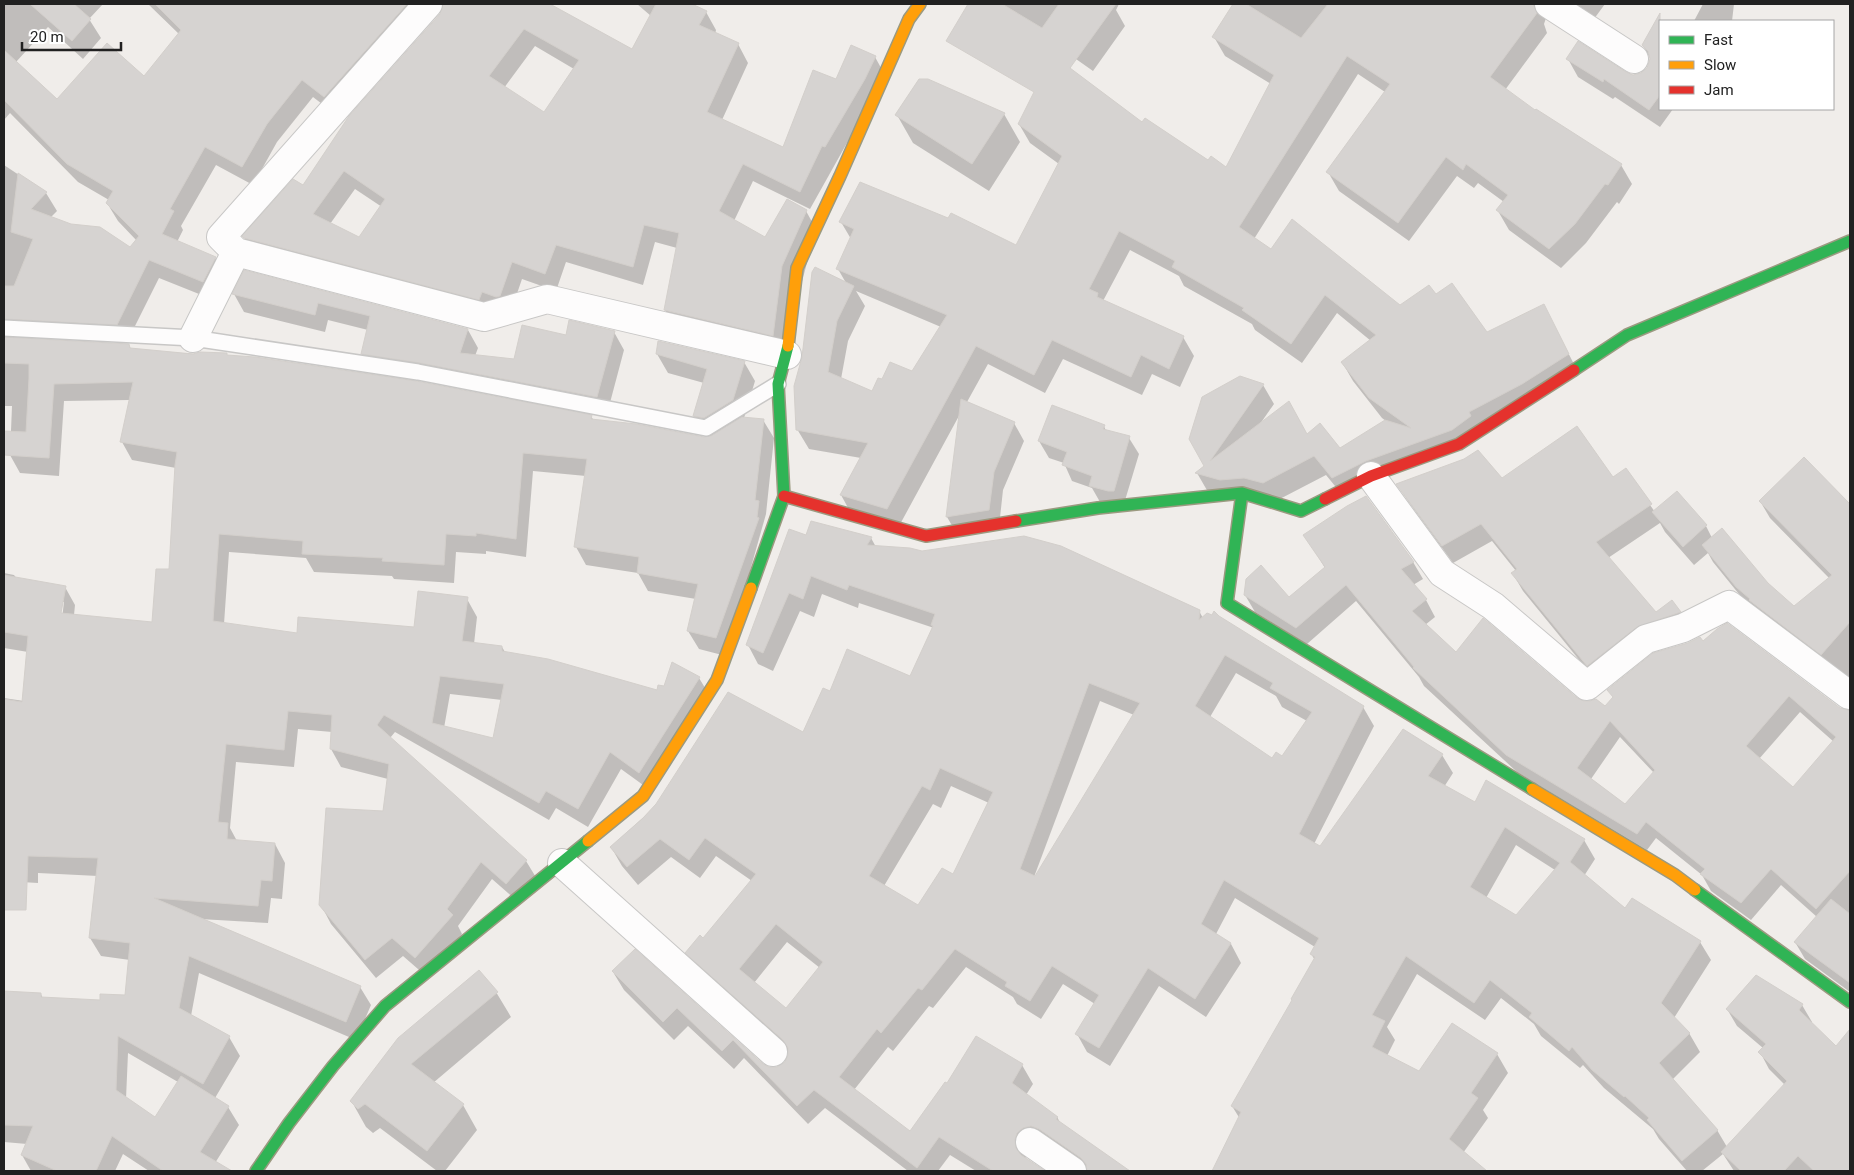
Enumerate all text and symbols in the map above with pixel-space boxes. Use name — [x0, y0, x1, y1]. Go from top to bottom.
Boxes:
scale bar — [22, 20, 121, 52]
legend — [1659, 20, 1834, 110]
text: 20 m — [30, 28, 64, 46]
text: Fast — [1704, 31, 1733, 49]
text: Slow — [1704, 56, 1736, 74]
text: Jam — [1704, 81, 1734, 99]

